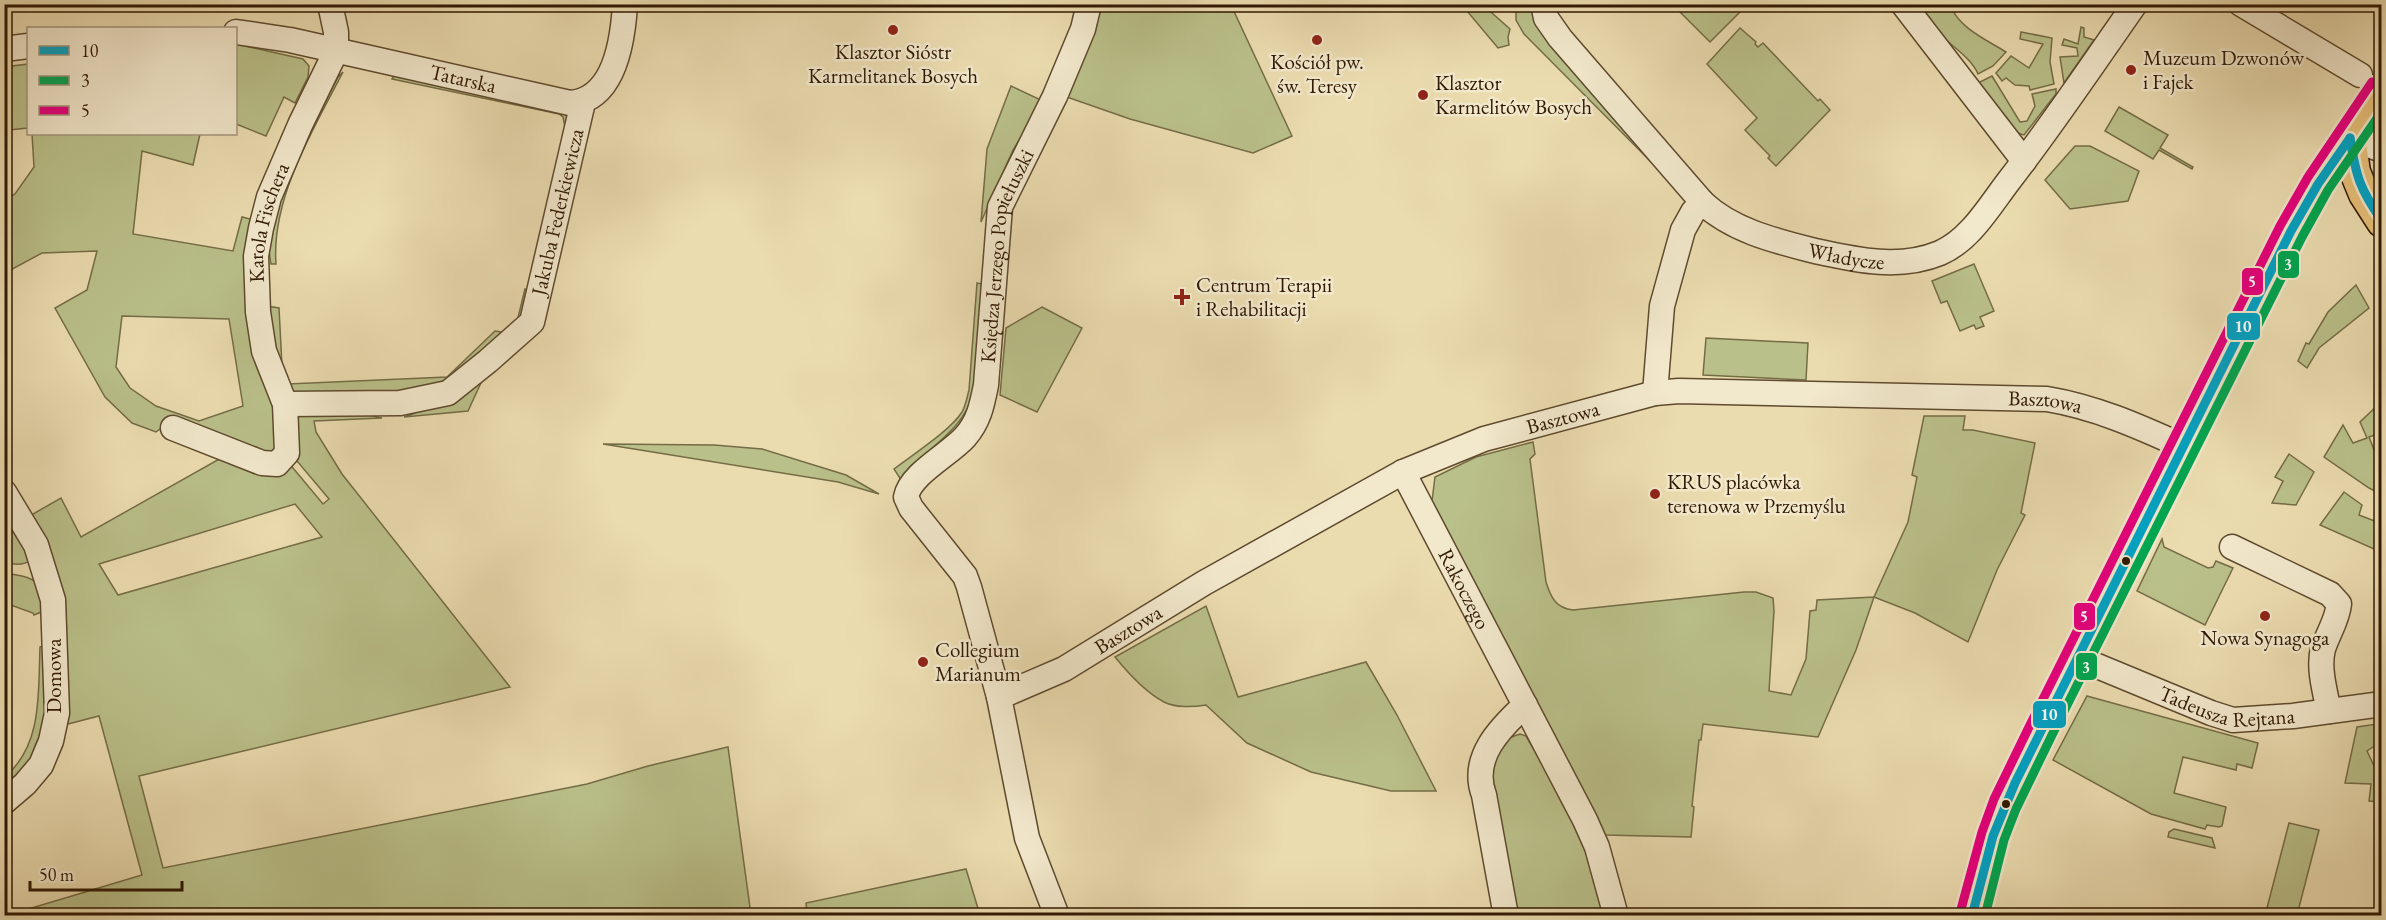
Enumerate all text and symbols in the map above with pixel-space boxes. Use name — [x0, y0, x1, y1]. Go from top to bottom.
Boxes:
marker: Klasztor Sióstr Karmelitanek Bosych — [886, 23, 900, 37]
legend — [27, 27, 237, 135]
marker: Kościół pw. św. Teresy — [1310, 33, 1324, 47]
place label: Klasztor Sióstr Karmelitanek Bosych — [808, 38, 978, 89]
text: 10 — [81, 39, 99, 62]
place label: Muzeum Dzwonów i Fajek — [2143, 44, 2305, 95]
place label: Kościół pw. św. Teresy — [1270, 48, 1364, 99]
street label: Tatarska — [427, 58, 500, 99]
marker: Muzeum Dzwonów i Fajek — [2124, 63, 2138, 77]
text: 3 — [81, 69, 90, 92]
place label: Klasztor Karmelitów Bosych — [1435, 69, 1592, 120]
marker: Klasztor Karmelitów Bosych — [1416, 88, 1430, 102]
text: 5 — [81, 99, 90, 122]
street label: Jakuba Federkiewicza — [524, 125, 590, 300]
street label: Księdza Jerzego Popiełuszki — [974, 144, 1040, 364]
street label: Karola Fischera — [242, 158, 295, 283]
street label: Władycze — [1806, 236, 1885, 275]
line badge: 3 — [2277, 250, 2300, 279]
text: 3 — [2284, 254, 2292, 275]
line badge: 5 — [2241, 267, 2264, 296]
place label: Centrum Terapii i Rehabilitacji — [1196, 271, 1332, 322]
text: 5 — [2248, 271, 2256, 292]
marker: Centrum Terapii i Rehabilitacji — [1173, 288, 1191, 306]
line badge: 10 — [2226, 312, 2261, 341]
text: 10 — [2235, 316, 2252, 337]
street label: Basztowa — [2008, 384, 2086, 419]
street label: Basztowa — [1523, 394, 1603, 440]
place label: KRUS placówka terenowa w Przemyślu — [1667, 468, 1846, 519]
marker: KRUS placówka terenowa w Przemyślu — [1648, 487, 1662, 501]
street label: Rakoczego — [1432, 544, 1497, 634]
unlabelled marker — [2120, 555, 2132, 567]
street label: Basztowa — [1089, 598, 1167, 660]
line badge: 5 — [2073, 602, 2096, 631]
text: 5 — [2080, 606, 2088, 627]
marker: Nowa Synagoga — [2258, 609, 2272, 623]
place label: Nowa Synagoga — [2201, 624, 2330, 651]
place label: Collegium Marianum — [935, 636, 1021, 687]
street label: Domowa — [40, 638, 67, 714]
line badge: 3 — [2075, 652, 2098, 681]
marker: Collegium Marianum — [916, 655, 930, 669]
text: 3 — [2082, 657, 2090, 678]
street label: Tadeusza Rejtana — [2155, 679, 2296, 733]
line badge: 10 — [2032, 700, 2067, 729]
text: 10 — [2041, 704, 2058, 725]
unlabelled marker — [2000, 798, 2012, 810]
scale bar — [30, 854, 182, 892]
text: 50 m — [39, 863, 74, 886]

